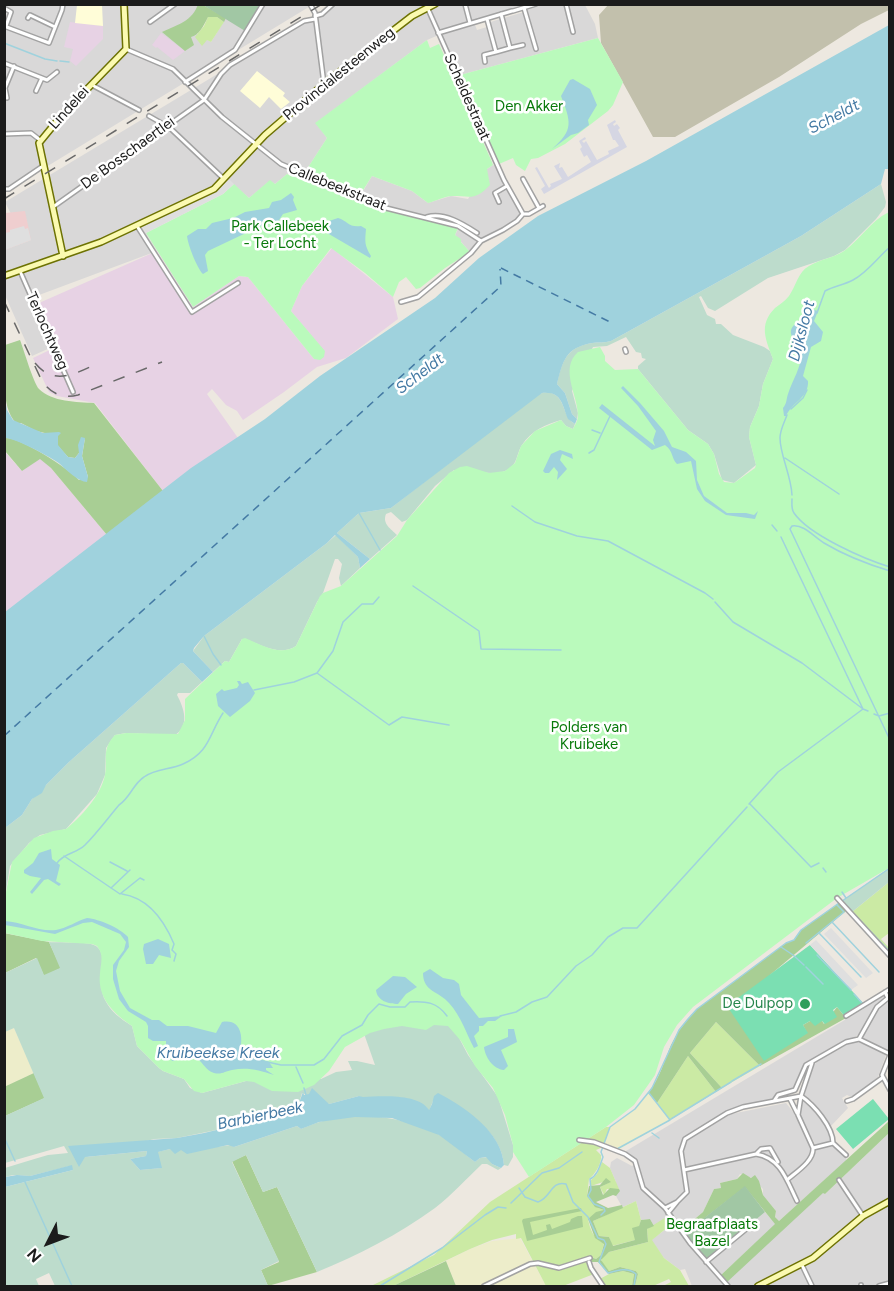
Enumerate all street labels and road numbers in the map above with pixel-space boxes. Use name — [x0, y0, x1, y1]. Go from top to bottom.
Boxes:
street label: Provincialesteenweg — [280, 23, 398, 125]
street label: Scheldestraat — [440, 51, 494, 143]
street label: Lindelei — [45, 83, 93, 133]
street label: De Bosschaertlei — [77, 113, 179, 193]
street label: Callebeekstraat — [285, 159, 389, 215]
street label: Terlochtweg — [22, 289, 72, 373]

